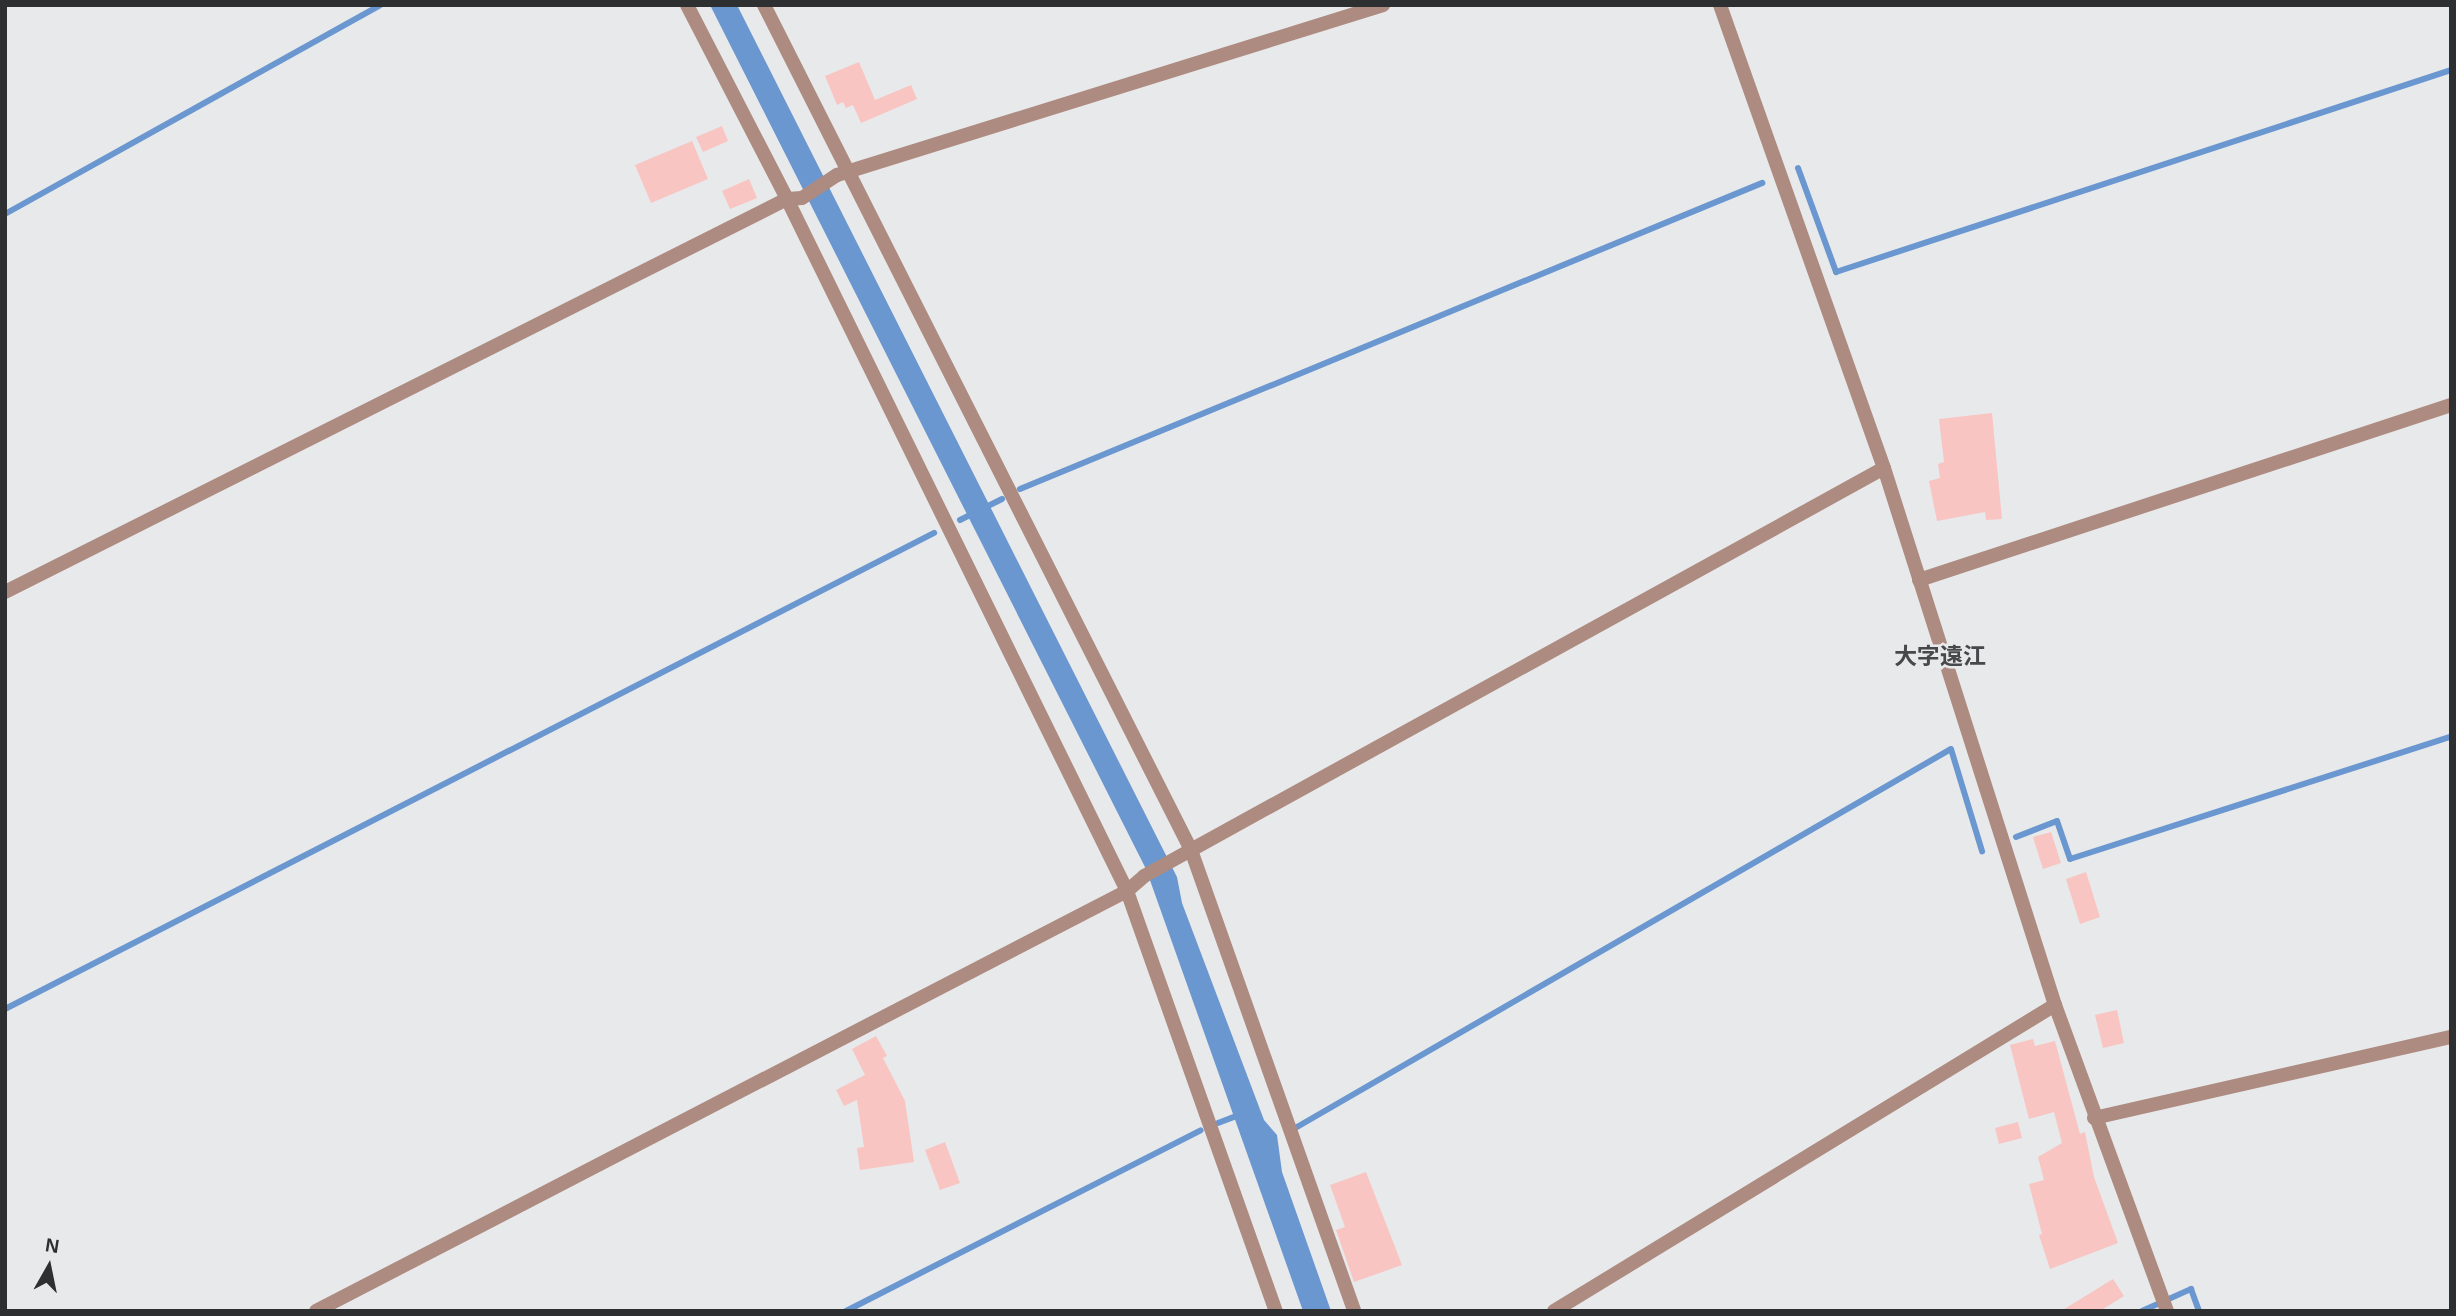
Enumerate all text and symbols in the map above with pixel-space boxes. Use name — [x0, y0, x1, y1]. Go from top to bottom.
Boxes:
district label: 大字遠江 — [1894, 642, 1986, 670]
north arrow — [14, 1232, 84, 1302]
text: N — [44, 1234, 61, 1257]

